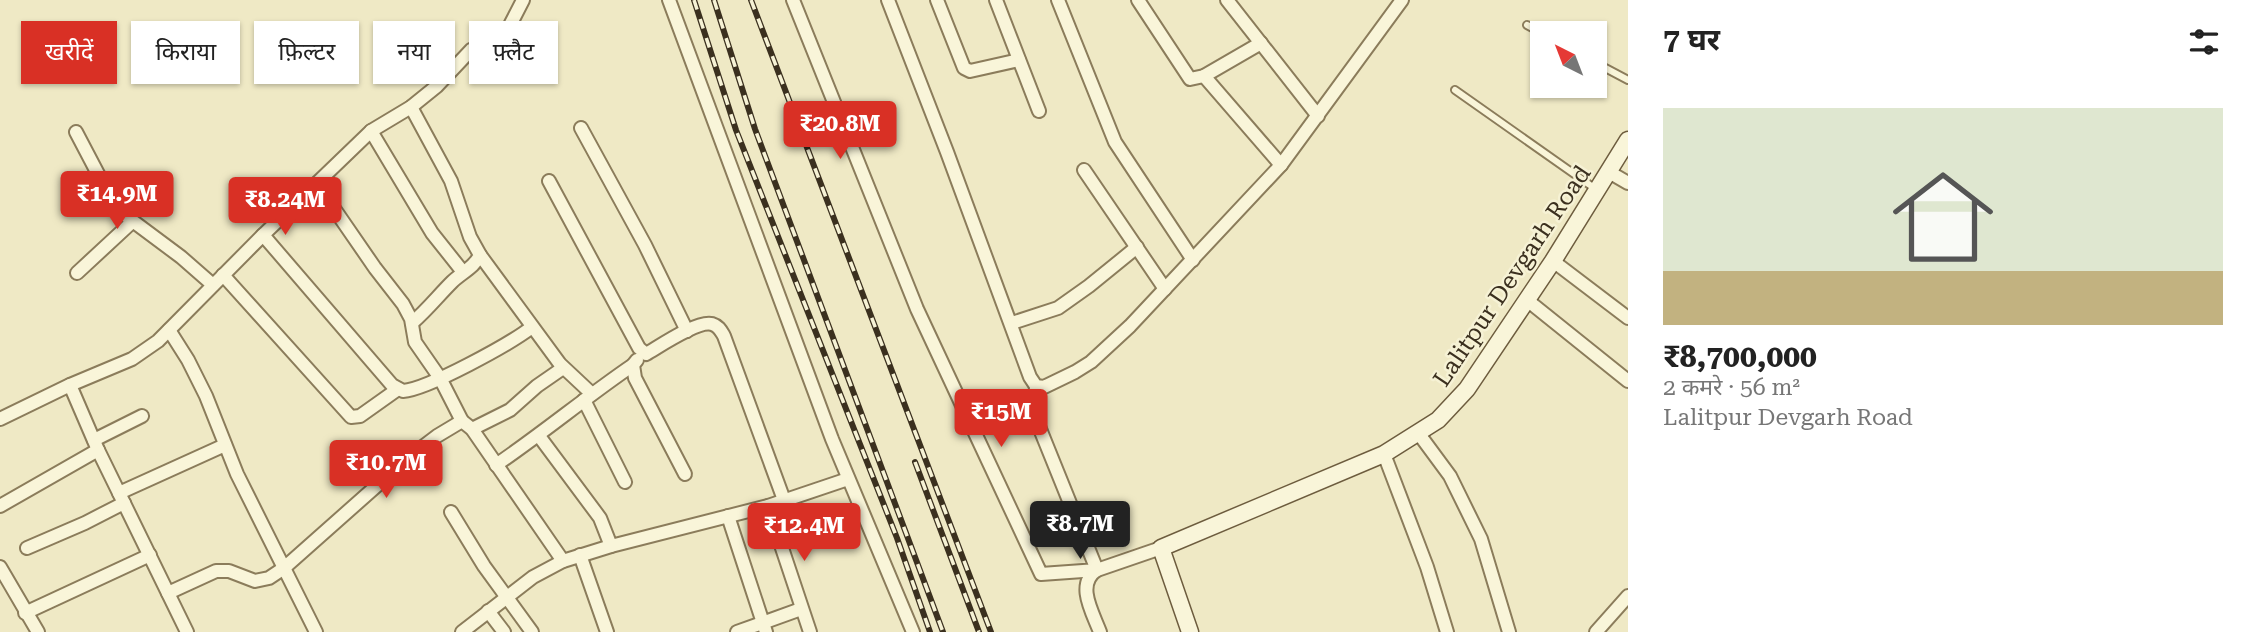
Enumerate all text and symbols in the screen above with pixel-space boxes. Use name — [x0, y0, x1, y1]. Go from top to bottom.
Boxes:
chip: खरीदें — [21, 21, 117, 84]
chip: किराया — [131, 21, 240, 84]
chip: फ़िल्टर — [254, 21, 359, 84]
chip: नया — [373, 21, 455, 84]
chip: फ़्लैट — [469, 21, 558, 84]
north arrow — [1530, 21, 1606, 98]
map controls — [1530, 21, 1607, 98]
text: 7 घर — [1663, 22, 1720, 57]
icon: filters — [2185, 23, 2223, 61]
pin: ₹20.8M — [783, 102, 897, 161]
text: ₹20.8M — [800, 110, 880, 137]
icon: home — [1880, 154, 2006, 280]
street label: Lalitpur Devgarh Road — [1428, 160, 1596, 392]
pin: ₹14.9M — [60, 172, 174, 231]
pin: ₹8.24M — [228, 177, 342, 237]
text: ₹14.9M — [77, 180, 157, 207]
text: ₹8.24M — [245, 186, 325, 213]
text: ₹8,700,000 — [1663, 339, 1817, 374]
text: 2 कमरे · 56 m² — [1663, 374, 1800, 401]
pin: ₹15M — [960, 390, 1042, 449]
text: ₹15M — [971, 398, 1031, 425]
text: Lalitpur Devgarh Road — [1663, 404, 1913, 431]
pin: ₹10.7M — [329, 440, 443, 500]
text: ₹10.7M — [346, 449, 426, 476]
pin: ₹8.7M — [1031, 502, 1129, 561]
pin: ₹12.4M — [747, 504, 861, 563]
text: ₹8.7M — [1046, 510, 1114, 537]
text: ₹12.4M — [764, 512, 844, 539]

